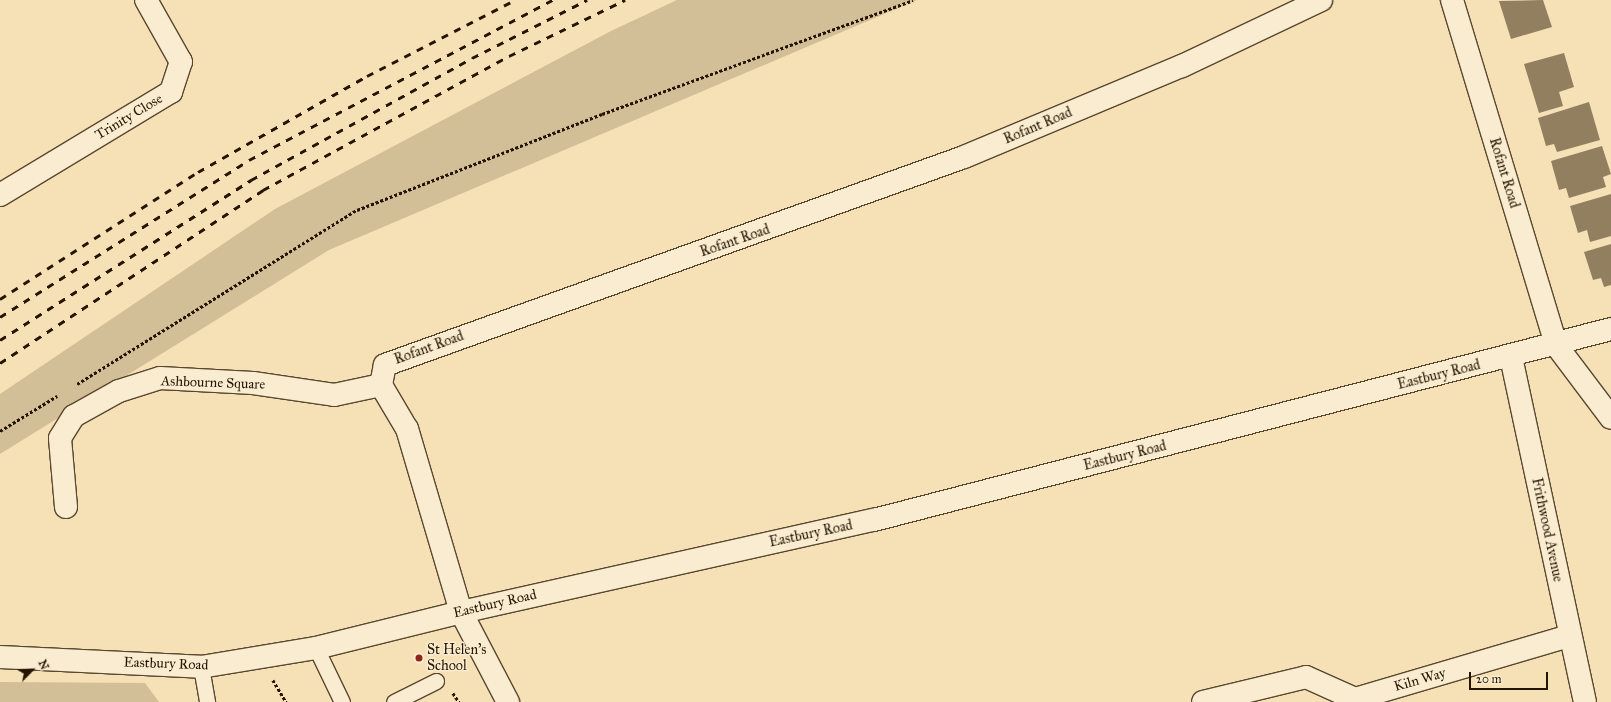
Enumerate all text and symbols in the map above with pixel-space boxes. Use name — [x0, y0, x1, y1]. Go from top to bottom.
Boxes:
street label: Trinity Close — [92, 90, 166, 144]
street label: Rofant Road — [1001, 104, 1075, 148]
street label: Rofant Road — [1485, 136, 1523, 210]
street label: Rofant Road — [698, 221, 772, 261]
street label: Rofant Road — [392, 328, 466, 368]
street label: Eastbury Road — [1396, 357, 1482, 393]
street label: Ashbourne Square — [161, 373, 265, 393]
street label: Eastbury Road — [1082, 438, 1168, 474]
street label: Frithwood Avenue — [1528, 476, 1566, 584]
street label: Eastbury Road — [768, 517, 854, 551]
street label: Eastbury Road — [452, 586, 538, 622]
place label: St Helen's School — [427, 642, 486, 674]
north arrow — [12, 650, 52, 690]
marker: St Helen's School — [414, 653, 424, 663]
street label: Eastbury Road — [123, 654, 209, 674]
text: N — [36, 658, 51, 672]
scale bar — [1471, 664, 1550, 690]
street label: Kiln Way — [1392, 665, 1448, 695]
text: 20 m — [1476, 672, 1502, 686]

